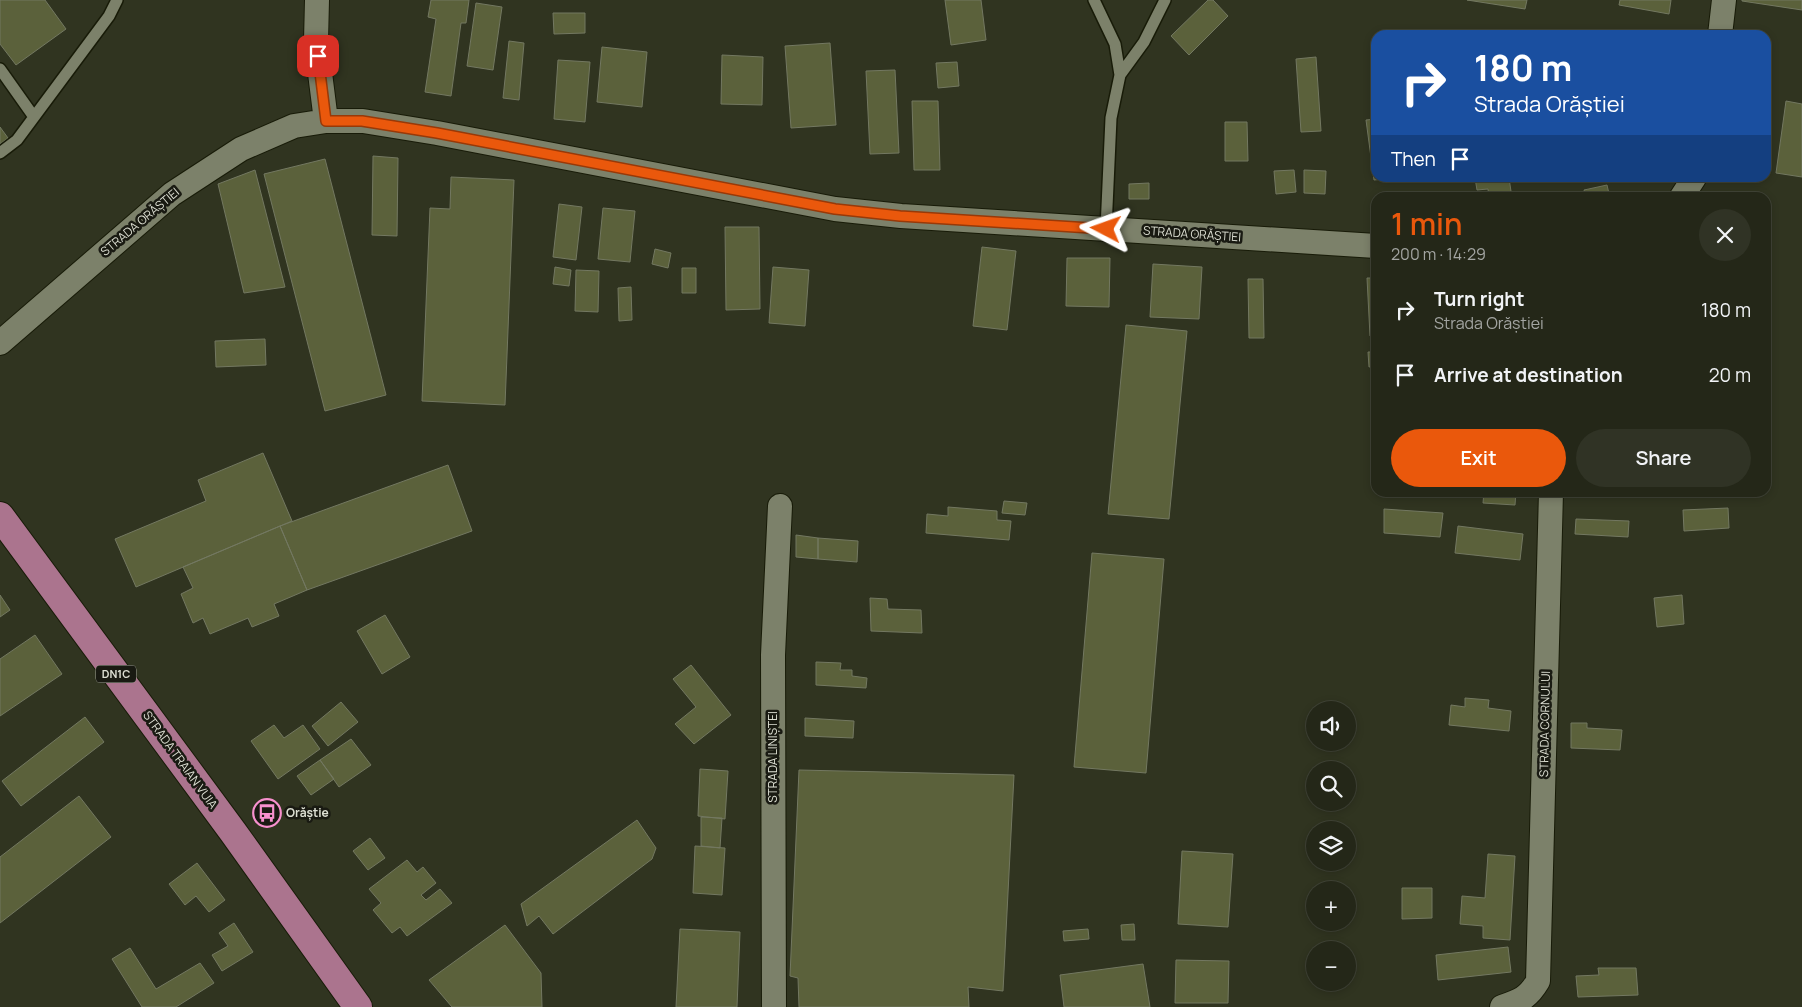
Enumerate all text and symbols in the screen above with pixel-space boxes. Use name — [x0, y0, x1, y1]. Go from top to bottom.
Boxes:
pin — [297, 35, 339, 77]
icon: arrive — [304, 42, 332, 70]
text: 180 m — [1474, 44, 1572, 92]
icon: right — [1391, 50, 1456, 115]
text: Strada Orăștiei — [1474, 89, 1625, 119]
icon: arrive — [1446, 145, 1474, 173]
text: Then — [1391, 146, 1436, 172]
street label: STRADA ORĂȘTIEI — [97, 184, 183, 260]
position arrow — [1079, 202, 1131, 254]
text: 1 min — [1391, 203, 1463, 244]
button: close — [1699, 209, 1751, 261]
street label: STRADA ORĂȘTIEI — [1142, 222, 1242, 245]
text: 200 m · 14:29 — [1391, 243, 1486, 265]
text: Turn right — [1434, 286, 1524, 312]
icon: right — [1391, 296, 1419, 324]
text: 180 m — [1701, 297, 1751, 323]
text: Strada Orăștiei — [1434, 312, 1544, 334]
icon: arrive — [1391, 361, 1419, 389]
text: Arrive at destination — [1434, 362, 1623, 388]
text: 20 m — [1709, 362, 1751, 388]
button: Exit — [1391, 429, 1566, 487]
button: Share — [1576, 429, 1751, 487]
road number: DN1C — [96, 666, 136, 682]
street label: STRADA CORNULUI — [1535, 671, 1554, 777]
map controls — [1306, 701, 1356, 991]
button: sound — [1306, 701, 1356, 751]
street label: STRADA TRAIAN VUIA — [139, 707, 222, 812]
street label: STRADA LINIȘTEI — [764, 711, 781, 803]
button: search — [1306, 761, 1356, 811]
bus stop icon: Orăștie — [252, 798, 282, 828]
place label: Orăștie — [286, 804, 329, 821]
button: layers — [1306, 821, 1356, 871]
button: + — [1306, 881, 1356, 931]
button: − — [1306, 941, 1356, 991]

